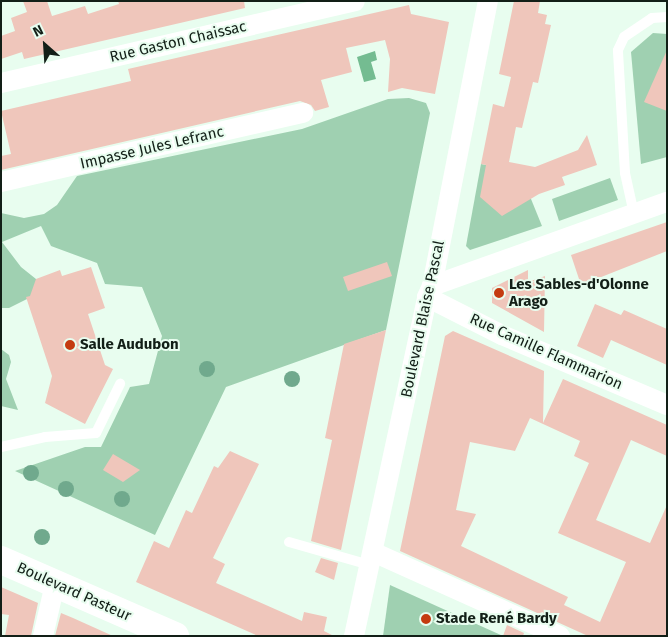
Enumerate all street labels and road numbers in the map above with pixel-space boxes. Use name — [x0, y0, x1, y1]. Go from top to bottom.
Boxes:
street label: Rue Gaston Chaissac — [108, 18, 248, 66]
street label: Impasse Jules Lefranc — [79, 123, 225, 173]
street label: Boulevard Blaise Pascal — [398, 239, 448, 399]
street label: Rue Camille Flammarion — [467, 310, 625, 394]
street label: Boulevard Pasteur — [14, 559, 134, 625]

